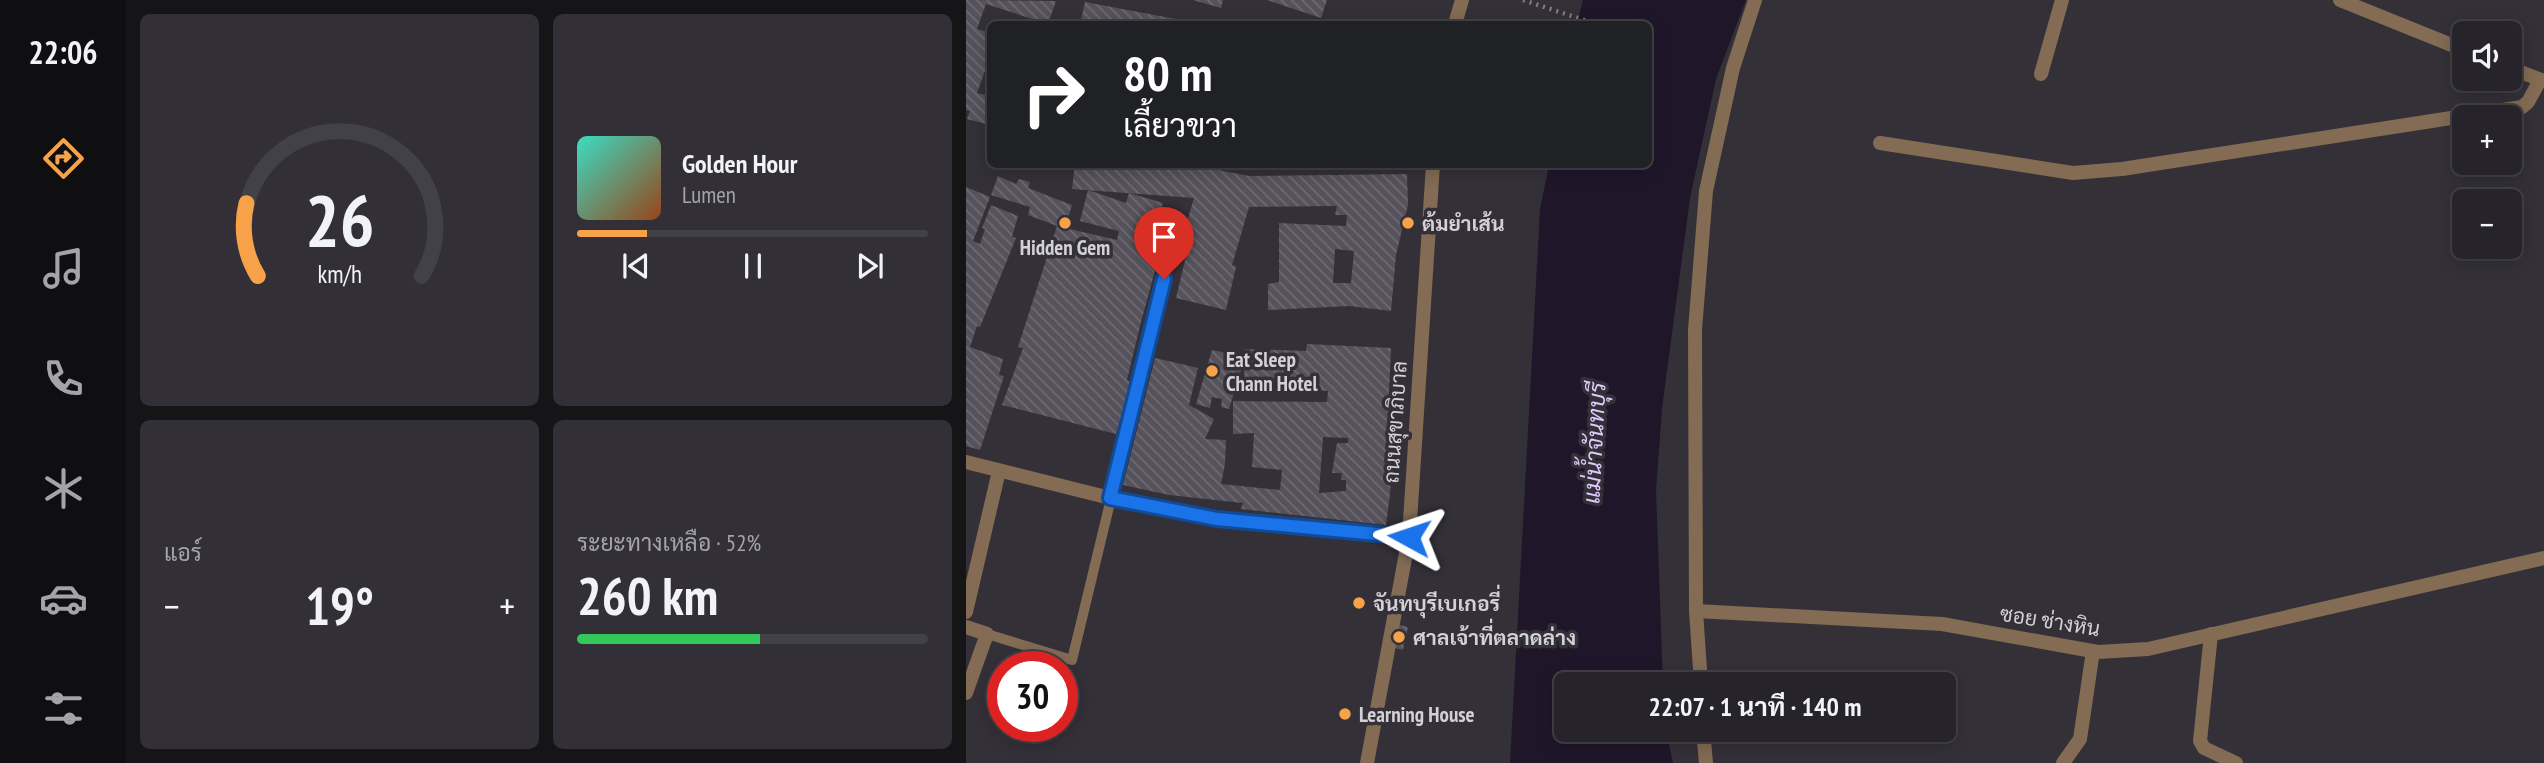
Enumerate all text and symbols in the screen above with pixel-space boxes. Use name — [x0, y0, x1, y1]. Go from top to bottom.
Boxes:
map controls — [2452, 21, 2522, 259]
button: sound — [2452, 21, 2522, 91]
text: 22:06 — [28, 31, 98, 73]
text: 80 m — [1123, 41, 1212, 105]
icon: right — [1008, 49, 1099, 140]
text: เลี้ยวขวา — [1123, 104, 1237, 146]
button: + — [2452, 105, 2522, 175]
icon: directions — [39, 134, 88, 183]
text: Golden Hour — [682, 147, 797, 180]
text: 26 — [305, 173, 374, 267]
text: Lumen — [682, 180, 736, 209]
button: − — [2452, 189, 2522, 259]
pin — [1134, 207, 1194, 279]
place label: ต้มยำเส้น — [1422, 210, 1505, 237]
marker: Hidden Gem — [1057, 215, 1073, 231]
marker: ต้มยำเส้น — [1400, 215, 1416, 231]
icon: arrive — [1145, 218, 1183, 256]
place label: Hidden Gem — [1020, 234, 1110, 261]
icon: music — [39, 244, 88, 293]
icon: previous — [617, 247, 655, 285]
icon: pause — [734, 247, 772, 285]
icon: next — [851, 247, 889, 285]
text: km/h — [317, 258, 362, 290]
place label: Eat Sleep Chann Hotel — [1226, 346, 1318, 397]
icon: phone — [39, 354, 88, 403]
street label: ถนนสุขาภิบาล — [1377, 360, 1414, 484]
marker: Eat Sleep Chann Hotel — [1204, 363, 1220, 379]
water label: แม่น้ำจันทบุรี — [1571, 379, 1614, 505]
icon: climate — [39, 464, 88, 513]
position arrow — [1372, 500, 1446, 574]
text: ระยะทางเหลือ · 52% — [577, 528, 761, 557]
text: แอร์ — [164, 538, 202, 567]
text: 260 km — [577, 562, 718, 629]
text: 19° — [305, 572, 374, 639]
icon: car — [39, 574, 88, 623]
text: − — [164, 581, 180, 630]
text: + — [499, 581, 515, 630]
place label: จันทบุรีเบเกอรี่ — [1373, 584, 1500, 619]
marker: จันทบุรีเบเกอรี่ — [1351, 595, 1367, 611]
street label: ซอย ช่างหิน — [1998, 600, 2102, 642]
place label: ศาลเจ้าที่ตลาดล่าง — [1413, 618, 1576, 651]
marker: ศาลเจ้าที่ตลาดล่าง — [1391, 629, 1407, 645]
speed limit sign: 30 — [987, 651, 1078, 742]
icon: filters — [39, 684, 88, 733]
text: 22:07 · 1 นาที · 140 m — [1649, 690, 1861, 723]
place label: Learning House — [1359, 701, 1475, 728]
marker: Learning House — [1337, 706, 1353, 722]

